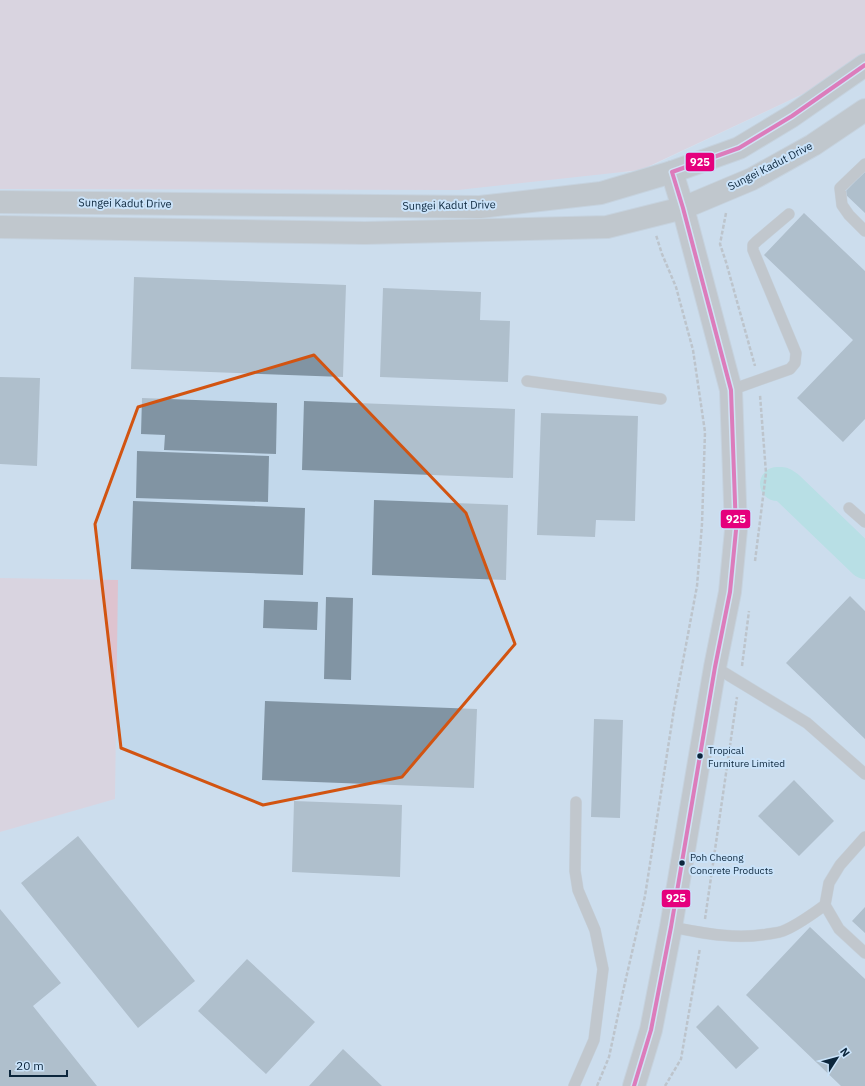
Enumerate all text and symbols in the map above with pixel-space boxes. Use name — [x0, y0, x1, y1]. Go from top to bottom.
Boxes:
street label: Sungei Kadut Drive — [725, 139, 815, 193]
line badge: 925 — [685, 152, 715, 172]
text: 925 — [690, 155, 710, 169]
street label: Sungei Kadut Drive — [78, 195, 172, 211]
street label: Sungei Kadut Drive — [402, 197, 496, 213]
line badge: 925 — [720, 509, 751, 529]
text: 925 — [726, 512, 746, 526]
place label: Tropical Furniture Limited — [708, 744, 785, 770]
marker: Tropical Furniture Limited — [695, 751, 705, 761]
place label: Poh Cheong Concrete Products — [690, 851, 773, 877]
marker: Poh Cheong Concrete Products — [677, 858, 687, 868]
line badge: 925 — [661, 889, 691, 908]
text: 925 — [666, 891, 686, 905]
north arrow — [817, 1038, 857, 1078]
text: N — [837, 1045, 853, 1059]
scale bar — [10, 1052, 67, 1078]
text: 20 m — [16, 1058, 44, 1073]

